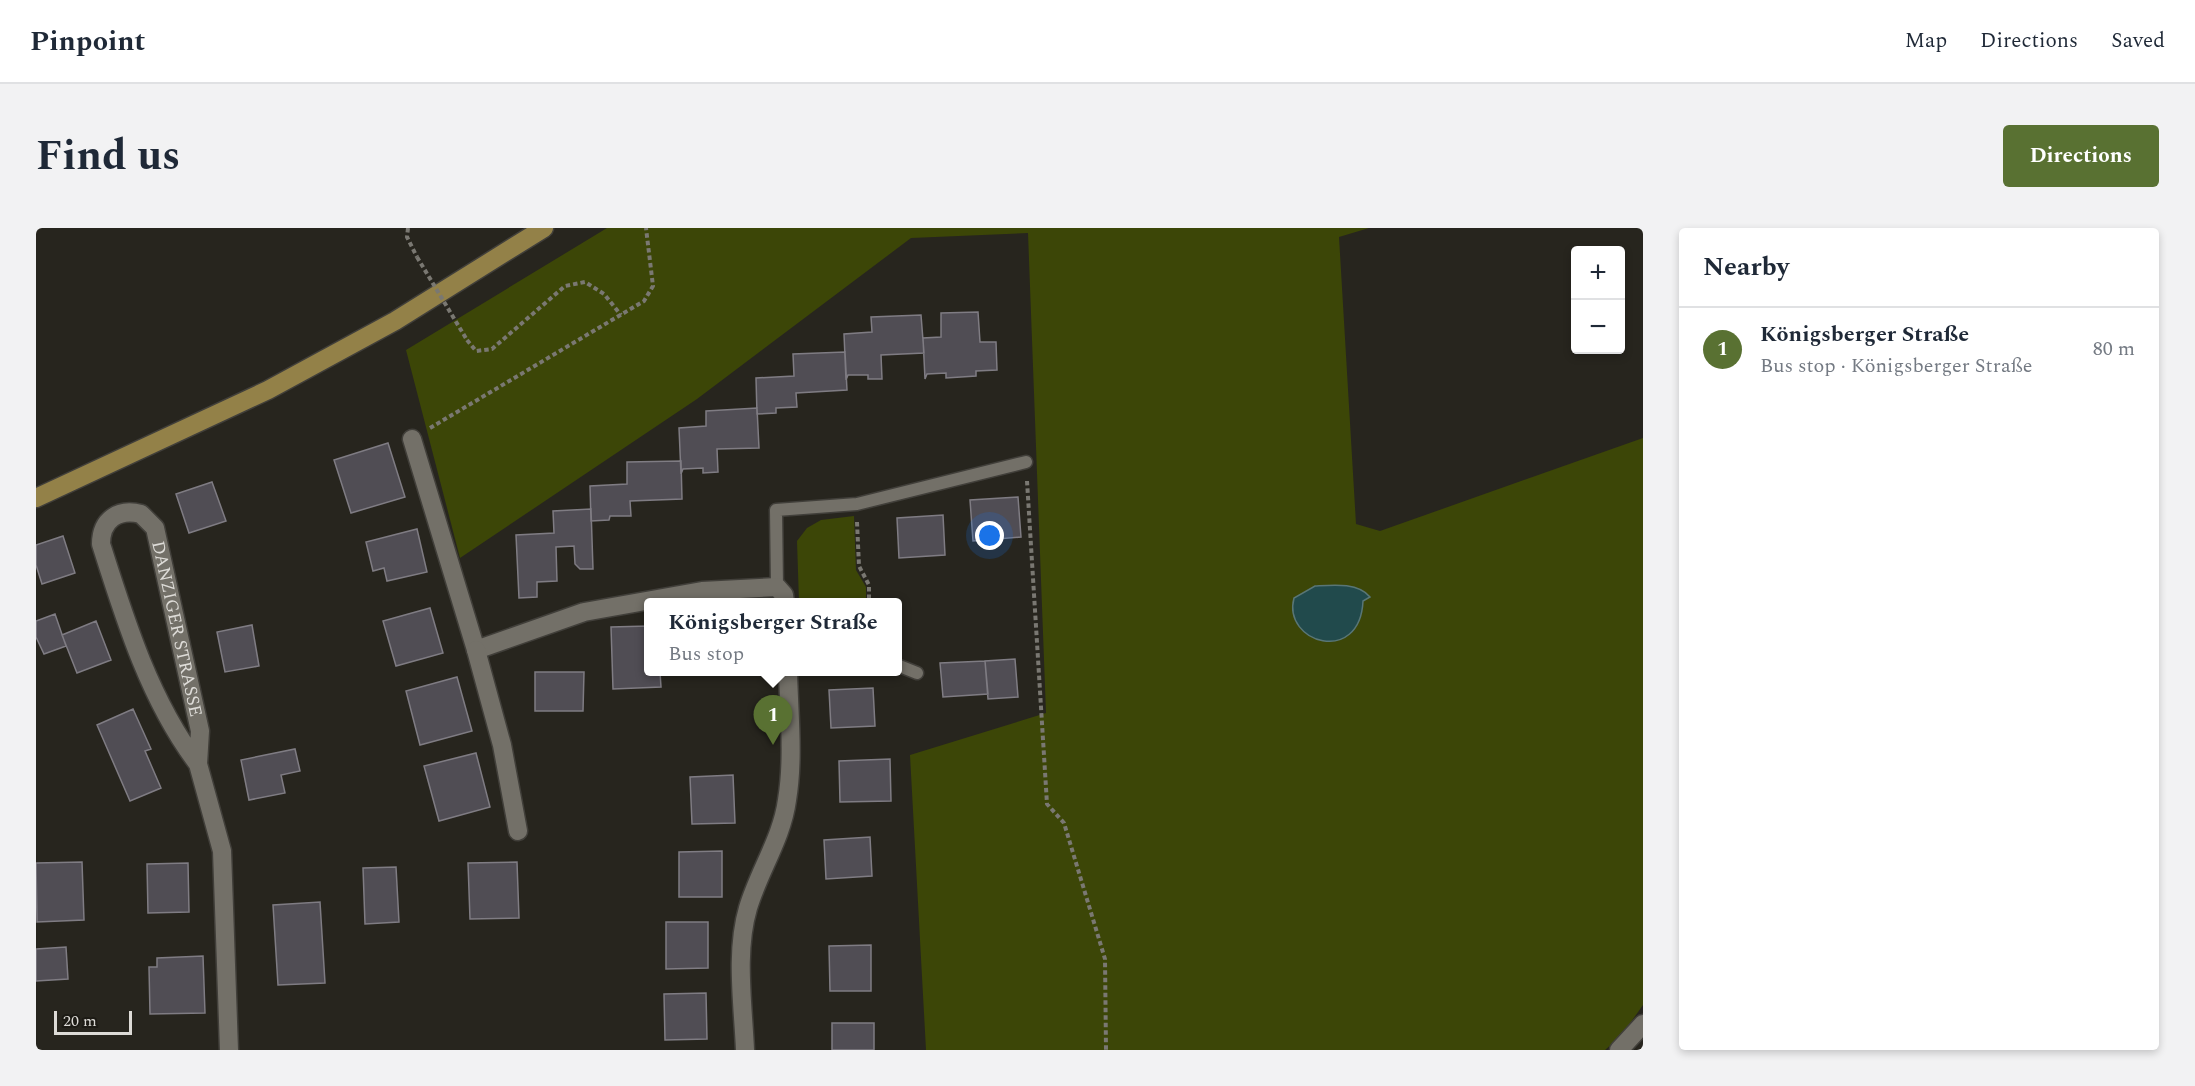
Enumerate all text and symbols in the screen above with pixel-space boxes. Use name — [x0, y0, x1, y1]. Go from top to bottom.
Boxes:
text: Pinpoint — [30, 20, 145, 63]
text: Map — [1905, 25, 1947, 57]
text: Directions — [1980, 25, 2078, 57]
text: Saved — [2111, 25, 2165, 57]
text: Find us — [36, 125, 180, 188]
button: Directions — [2003, 125, 2159, 187]
map controls — [1571, 246, 1625, 354]
button: + — [1571, 246, 1625, 300]
text: Nearby — [1703, 247, 1789, 287]
button: − — [1571, 300, 1625, 354]
text: Königsberger Straße — [1760, 318, 1969, 351]
text: 1 — [1717, 334, 1728, 364]
text: 80 m — [2093, 334, 2135, 364]
text: Bus stop · Königsberger Straße — [1760, 351, 2032, 381]
your location — [975, 521, 1004, 550]
street label: DANZIGER STRASSE — [144, 538, 209, 719]
popup — [644, 598, 902, 676]
text: Königsberger Straße — [668, 606, 878, 639]
text: Bus stop — [668, 639, 744, 669]
pin: 1 — [754, 696, 792, 745]
scale bar — [54, 1008, 132, 1036]
text: 20 m — [63, 1009, 97, 1033]

